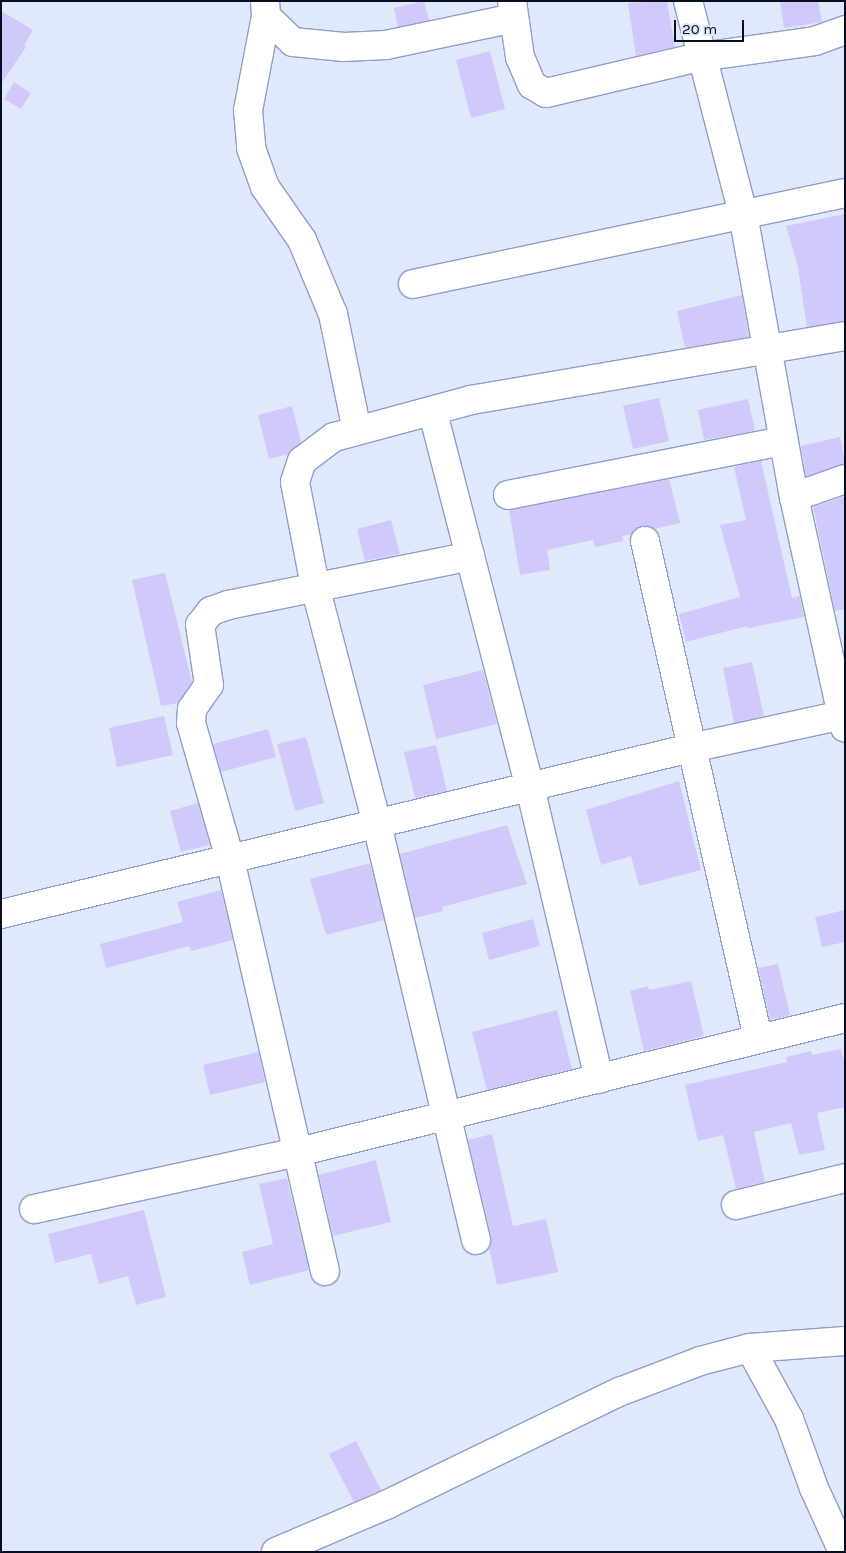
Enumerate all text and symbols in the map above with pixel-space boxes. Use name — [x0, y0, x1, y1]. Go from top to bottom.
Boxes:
scale bar — [676, 10, 746, 42]
text: 20 m — [682, 20, 717, 38]

